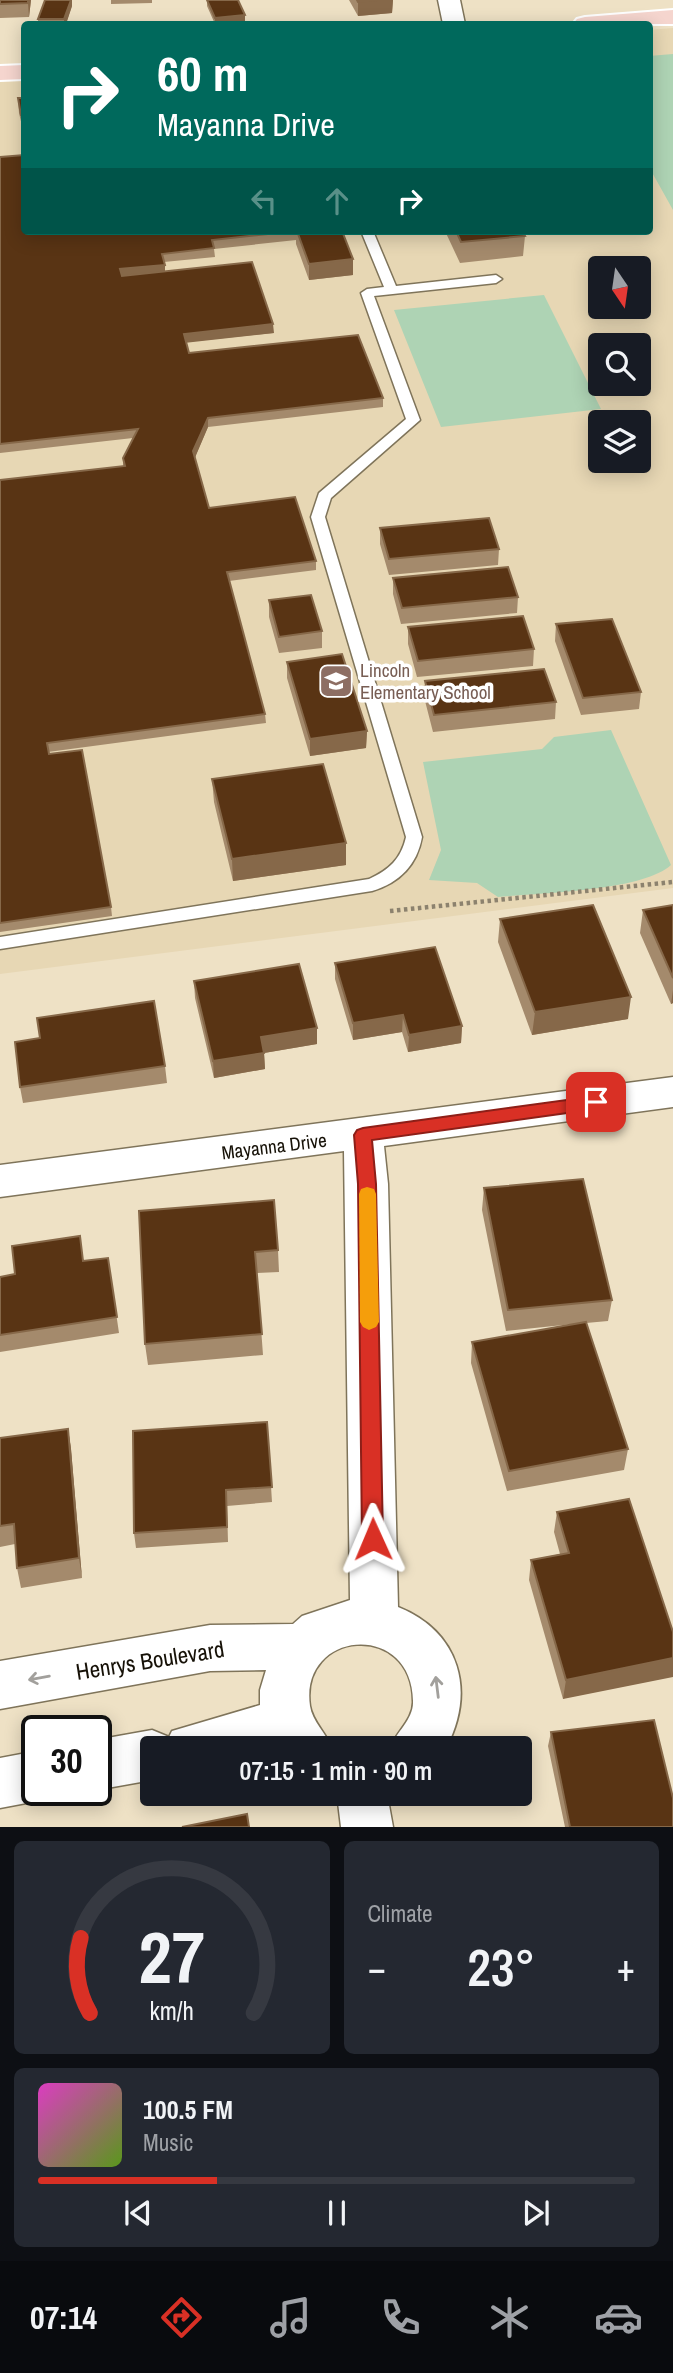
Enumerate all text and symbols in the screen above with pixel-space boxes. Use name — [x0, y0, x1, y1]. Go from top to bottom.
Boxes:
text: 60 m — [157, 40, 249, 106]
icon: right — [42, 49, 133, 140]
text: Mayanna Drive — [157, 103, 335, 146]
icon: left — [245, 182, 283, 220]
icon: ahead — [318, 182, 356, 220]
icon: right — [391, 182, 429, 220]
north arrow — [588, 256, 651, 318]
map controls — [588, 256, 651, 473]
button: search — [588, 333, 651, 396]
button: layers — [588, 410, 651, 473]
place label: Lincoln Elementary School — [360, 657, 491, 705]
school or university icon: Lincoln Elementary School — [317, 662, 355, 700]
pin — [566, 1072, 626, 1132]
icon: arrive — [577, 1083, 615, 1121]
street label: Mayanna Drive — [220, 1127, 328, 1165]
position arrow — [336, 1502, 410, 1576]
street label: Henrys Boulevard — [74, 1633, 226, 1687]
one-way arrow — [28, 1672, 51, 1685]
one-way arrow — [430, 1676, 443, 1699]
speed limit sign: 30 — [21, 1715, 112, 1806]
text: 07:15 · 1 min · 90 m — [240, 1753, 432, 1788]
text: Climate — [368, 1898, 432, 1929]
text: 27 — [139, 1909, 205, 2007]
text: 23° — [467, 1932, 535, 2002]
text: − — [368, 1942, 386, 1993]
text: + — [617, 1942, 635, 1993]
text: km/h — [150, 1994, 194, 2028]
text: 100.5 FM — [143, 2092, 233, 2127]
text: Music — [143, 2127, 193, 2158]
icon: previous — [119, 2194, 157, 2232]
icon: pause — [318, 2194, 356, 2232]
icon: next — [517, 2194, 555, 2232]
icon: directions — [157, 2293, 206, 2342]
icon: music — [266, 2293, 315, 2342]
icon: phone — [376, 2293, 425, 2342]
icon: climate — [485, 2293, 534, 2342]
icon: car — [594, 2293, 643, 2342]
text: 07:14 — [30, 2296, 97, 2339]

